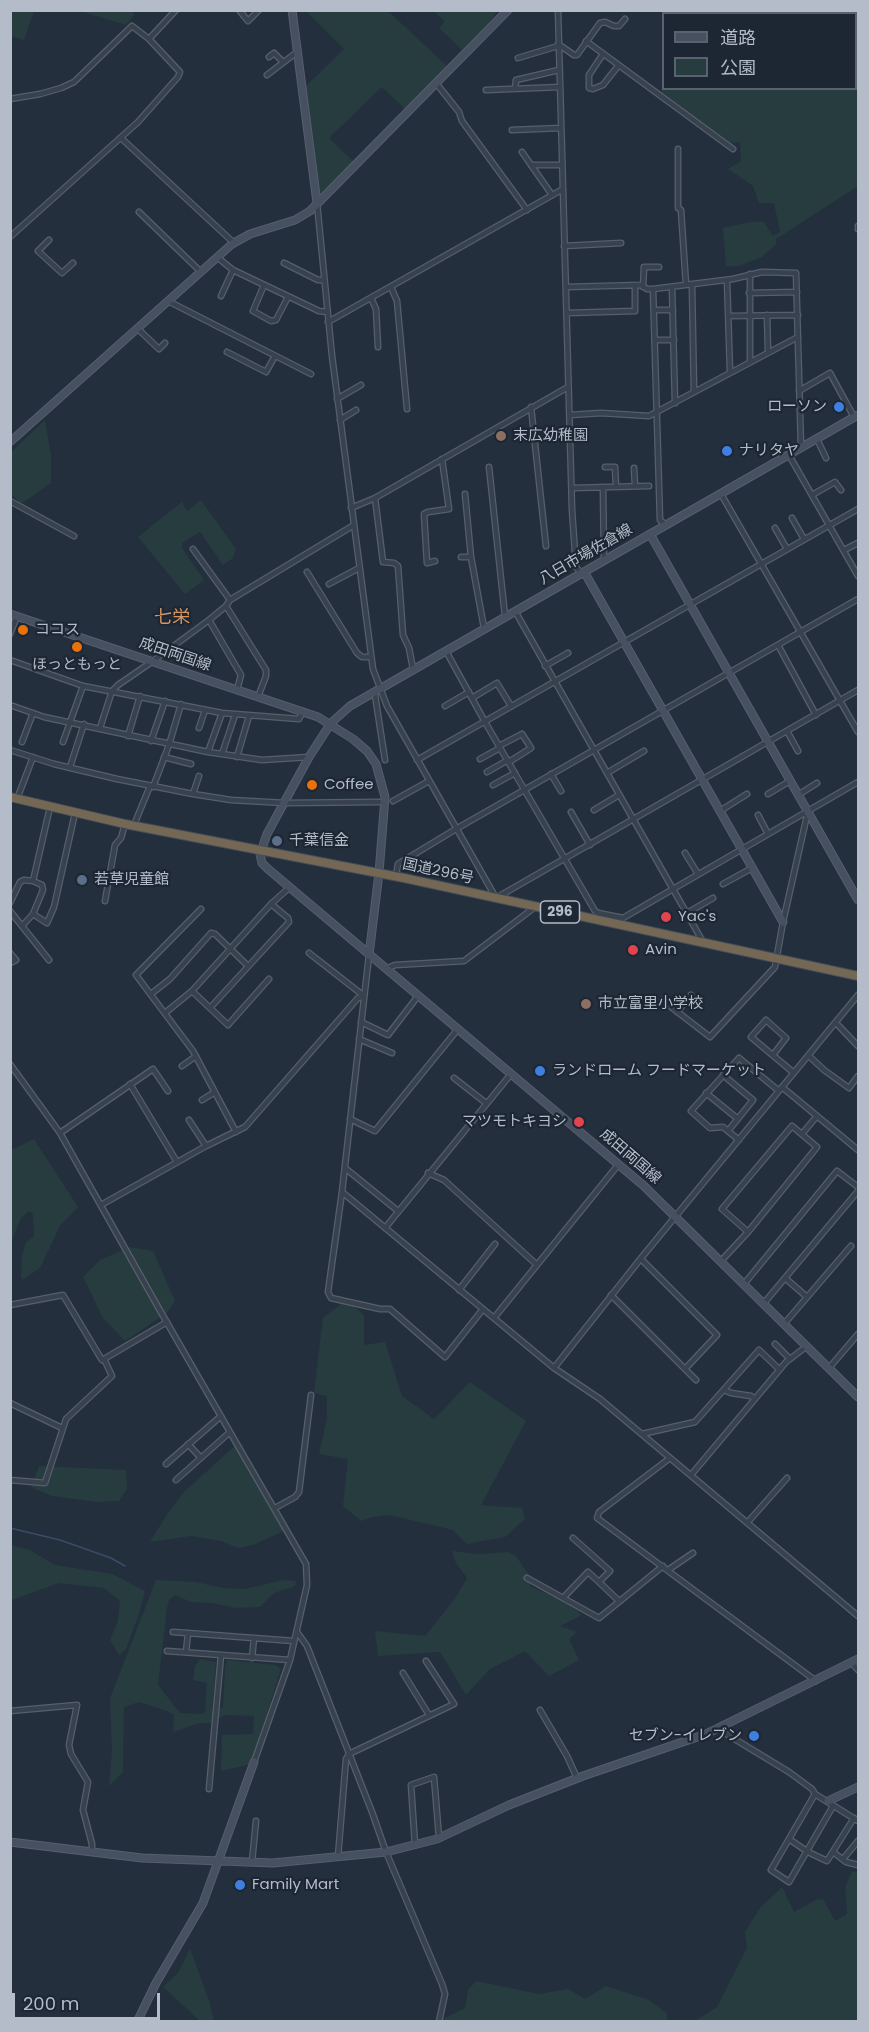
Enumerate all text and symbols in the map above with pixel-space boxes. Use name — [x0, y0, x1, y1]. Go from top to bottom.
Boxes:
legend — [662, 12, 857, 90]
text: 道路 — [720, 25, 756, 50]
text: 公園 — [720, 55, 756, 80]
place label: ローソン — [767, 398, 827, 416]
marker: ローソン — [832, 400, 846, 414]
place label: 末広幼稚園 — [513, 427, 588, 445]
marker: 末広幼稚園 — [494, 429, 508, 443]
place label: ナリタヤ — [739, 442, 799, 460]
marker: ナリタヤ — [720, 444, 734, 458]
street label: 八日市場佐倉線 — [536, 521, 636, 589]
district label: 七栄 — [154, 607, 190, 629]
place label: ココス — [35, 621, 80, 639]
marker: ココス — [16, 623, 30, 637]
street label: 成田両国線 — [137, 634, 213, 676]
marker: ほっともっと — [70, 640, 84, 654]
place label: ほっともっと — [32, 656, 122, 674]
place label: Coffee — [324, 776, 374, 794]
marker: Coffee — [305, 778, 319, 792]
place label: 千葉信金 — [289, 832, 349, 850]
marker: 千葉信金 — [270, 834, 284, 848]
street label: 国道296号 — [401, 856, 475, 888]
place label: 若草児童館 — [94, 871, 169, 889]
marker: 若草児童館 — [75, 873, 89, 887]
road number: 296 — [540, 901, 580, 923]
place label: Yac's — [678, 908, 716, 926]
marker: Yac's — [659, 910, 673, 924]
place label: Avin — [645, 941, 677, 959]
marker: Avin — [626, 943, 640, 957]
place label: 市立富里小学校 — [598, 995, 703, 1013]
marker: 市立富里小学校 — [579, 997, 593, 1011]
place label: ランドローム フードマーケット — [552, 1062, 766, 1080]
marker: ランドローム フードマーケット — [533, 1064, 547, 1078]
place label: マツモトキヨシ — [462, 1113, 567, 1131]
marker: マツモトキヨシ — [572, 1115, 586, 1129]
street label: 成田両国線 — [596, 1126, 664, 1188]
place label: セブン-イレブン — [629, 1727, 742, 1745]
marker: セブン-イレブン — [747, 1729, 761, 1743]
place label: Family Mart — [252, 1876, 339, 1894]
marker: Family Mart — [233, 1878, 247, 1892]
scale bar — [15, 1981, 164, 2019]
text: 200 m — [23, 1991, 79, 2016]

